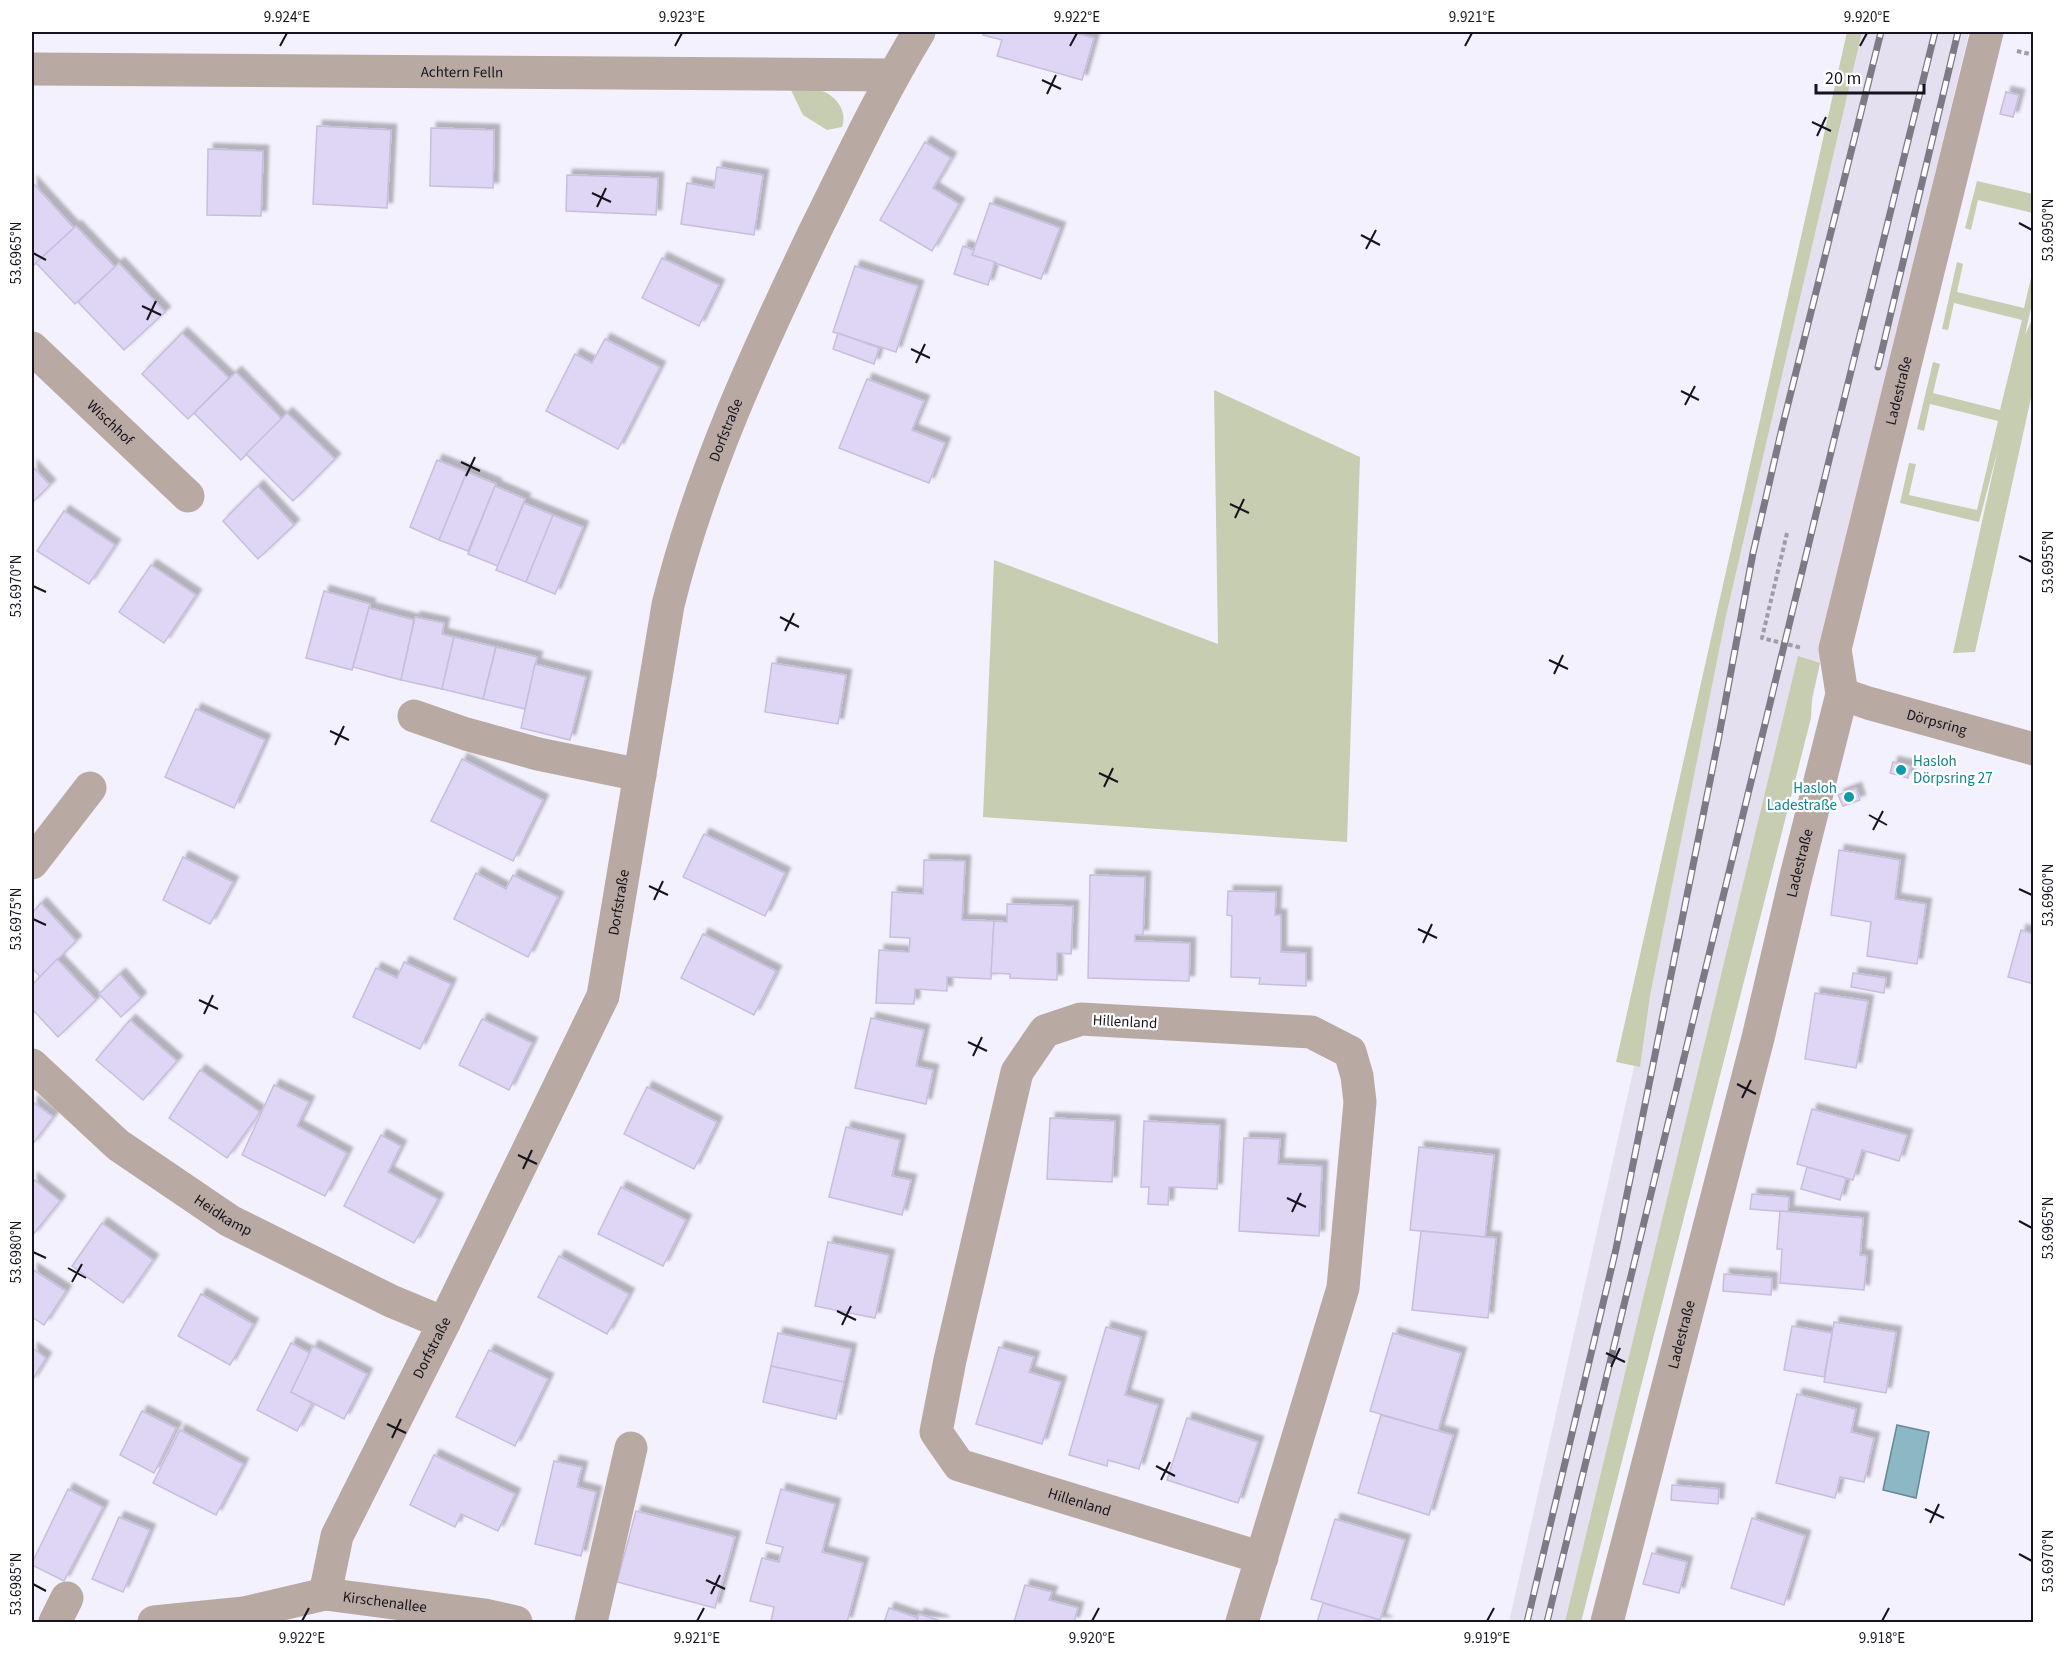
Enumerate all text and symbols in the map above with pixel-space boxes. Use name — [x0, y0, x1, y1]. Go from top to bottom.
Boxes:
text: 9.924°E — [264, 7, 310, 28]
text: 9.923°E — [659, 7, 705, 28]
text: 9.922°E — [1054, 7, 1100, 28]
text: 9.921°E — [1449, 7, 1495, 28]
text: 9.920°E — [1844, 7, 1890, 28]
scale bar — [1816, 57, 1924, 95]
street label: Achtern Felln — [421, 61, 503, 83]
text: 20 m — [1825, 66, 1861, 91]
text: 53.6950°N — [2038, 198, 2059, 262]
text: 53.6965°N — [6, 221, 27, 285]
street label: Ladestraße — [1880, 354, 1917, 427]
street label: Wischhof — [82, 395, 139, 450]
street label: Dorfstraße — [704, 395, 748, 465]
text: 53.6955°N — [2038, 530, 2059, 594]
text: 53.6970°N — [6, 554, 27, 618]
street label: Dörpsring — [1904, 704, 1970, 741]
place label: Hasloh Dörpsring 27 — [1913, 751, 1993, 789]
marker: Hasloh Dörpsring 27 — [1894, 763, 1908, 777]
place label: Hasloh Ladestraße — [1767, 778, 1837, 816]
marker: Hasloh Ladestraße — [1842, 790, 1856, 804]
street label: Ladestraße — [1781, 826, 1818, 900]
text: 53.6960°N — [2038, 863, 2059, 927]
street label: Dorfstraße — [603, 868, 634, 937]
text: 53.6975°N — [6, 887, 27, 951]
street label: Hillenland — [1092, 1010, 1158, 1034]
street label: Heidkamp — [190, 1189, 256, 1241]
text: 53.6965°N — [2038, 1196, 2059, 1260]
text: 53.6980°N — [6, 1220, 27, 1284]
street label: Ladestraße — [1662, 1298, 1700, 1371]
street label: Dorfstraße — [407, 1313, 456, 1382]
street label: Hillenland — [1045, 1482, 1114, 1522]
text: 53.6970°N — [2038, 1529, 2059, 1593]
text: 53.6985°N — [6, 1552, 27, 1616]
street label: Kirschenallee — [342, 1586, 428, 1618]
text: 9.922°E — [279, 1628, 325, 1649]
text: 9.921°E — [674, 1628, 720, 1649]
text: 9.920°E — [1069, 1628, 1115, 1649]
text: 9.919°E — [1464, 1628, 1510, 1649]
text: 9.918°E — [1859, 1628, 1905, 1649]

